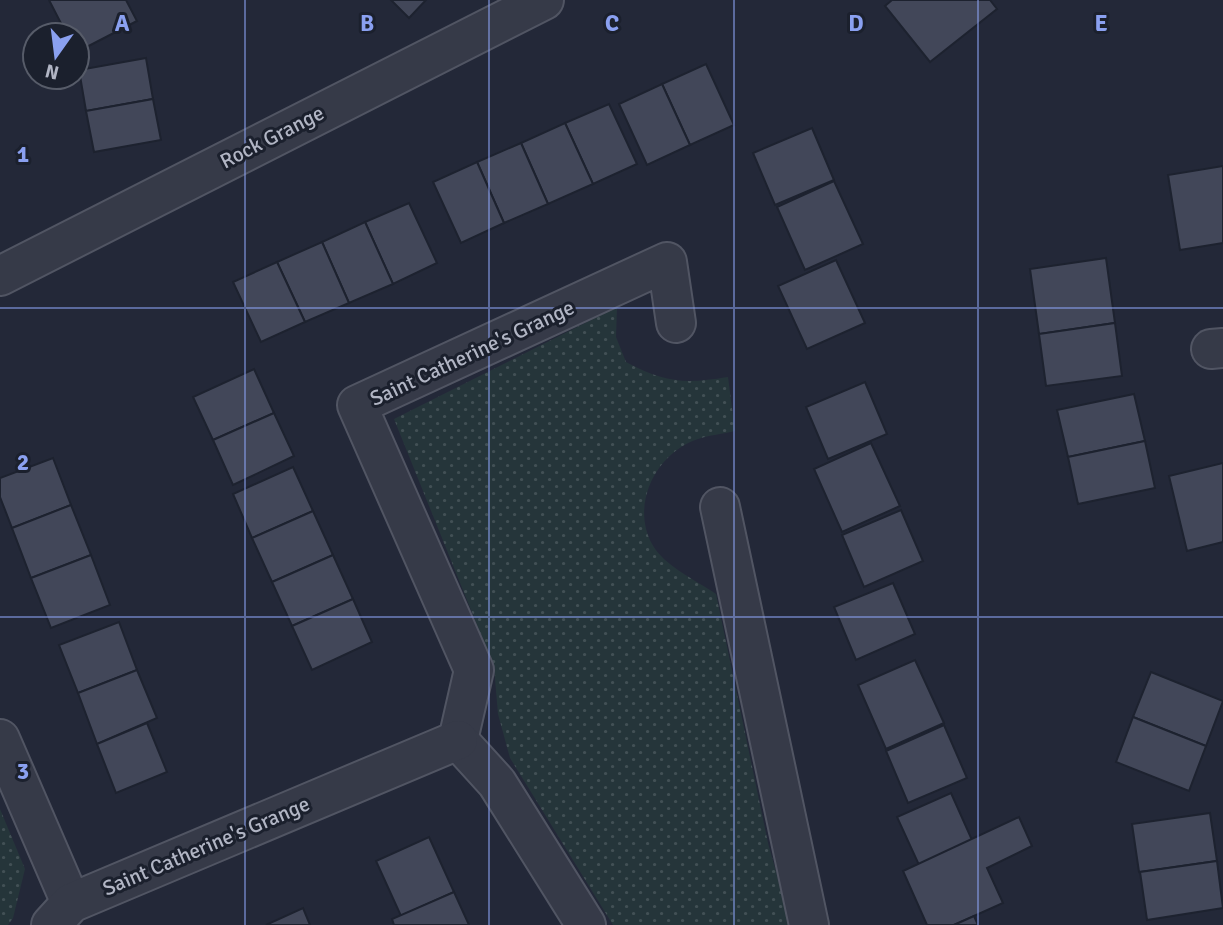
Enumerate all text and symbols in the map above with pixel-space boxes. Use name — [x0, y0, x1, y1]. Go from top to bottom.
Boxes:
text: A — [115, 9, 130, 38]
text: B — [360, 9, 374, 38]
text: C — [605, 9, 619, 38]
text: D — [848, 9, 864, 38]
text: E — [1094, 9, 1108, 38]
north arrow — [21, 21, 91, 91]
text: N — [43, 58, 61, 85]
street label: Rock Grange — [216, 100, 328, 174]
text: 1 — [17, 140, 29, 169]
street label: Saint Catherine's Grange — [366, 294, 578, 412]
text: 2 — [17, 448, 29, 477]
text: 3 — [17, 757, 29, 786]
street label: Saint Catherine's Grange — [99, 791, 313, 901]

